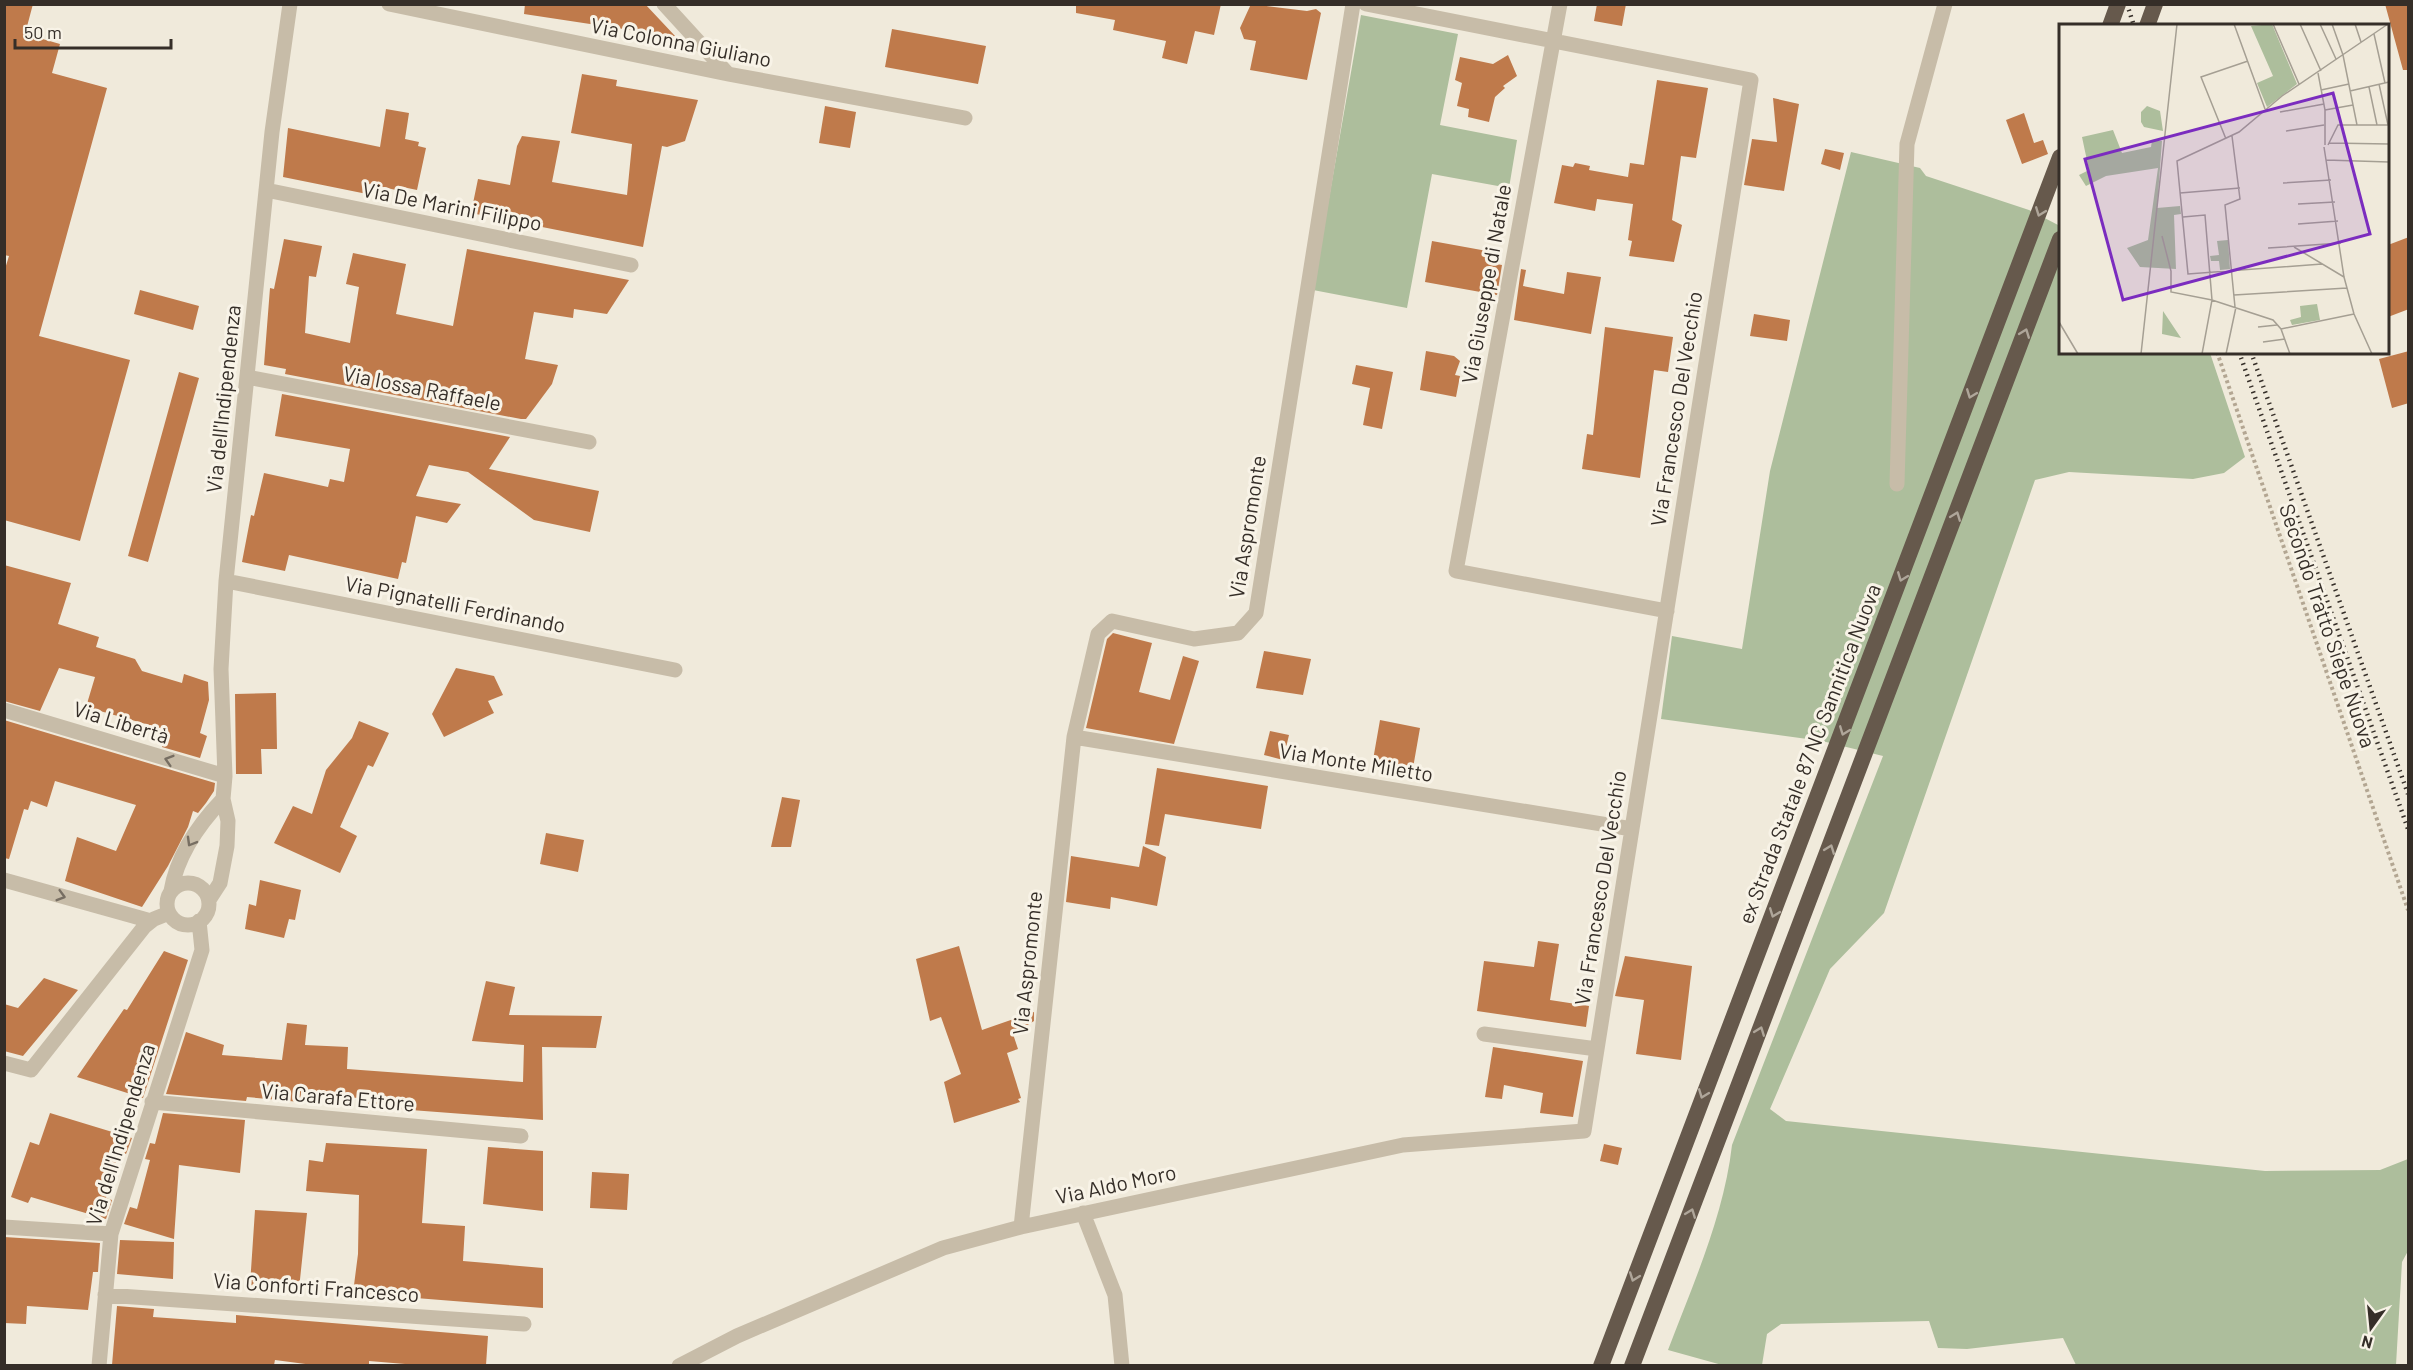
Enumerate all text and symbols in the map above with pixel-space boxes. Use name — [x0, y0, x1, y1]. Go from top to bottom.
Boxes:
scale bar — [15, 12, 171, 50]
street label: Via Colonna Giuliano — [589, 12, 774, 71]
text: 50 m — [24, 21, 62, 43]
inset map — [2059, 24, 2389, 354]
street label: Via De Marini Filippo — [360, 176, 544, 235]
street label: Via Giuseppe di Natale — [1456, 182, 1515, 385]
one-way arrow — [2035, 206, 2047, 217]
street label: Via Francesco Del Vecchio — [1645, 289, 1706, 528]
street label: Via dell'Indipendenza — [200, 304, 245, 494]
one-way arrow — [2018, 328, 2030, 339]
street label: Via Iossa Raffaele — [341, 360, 503, 415]
one-way arrow — [1966, 388, 1978, 399]
street label: Via Aspromonte — [1223, 453, 1270, 600]
street label: Secondo Tratto Siepe Nuova — [2275, 500, 2382, 751]
one-way arrow — [1949, 511, 1962, 522]
street label: Via Pignatelli Ferdinando — [343, 570, 568, 637]
one-way arrow — [1897, 571, 1910, 582]
street label: ex Strada Statale 87 NC Sannitica Nuova — [1732, 580, 1885, 927]
street label: Via Libertà — [71, 695, 172, 748]
one-way arrow — [1839, 724, 1851, 735]
street label: Via Monte Miletto — [1277, 737, 1435, 786]
one-way arrow — [164, 755, 175, 767]
street label: Via Francesco Del Vecchio — [1569, 768, 1630, 1007]
one-way arrow — [187, 835, 198, 846]
one-way arrow — [1823, 844, 1835, 855]
one-way arrow — [55, 889, 66, 901]
street label: Via Aspromonte — [1007, 890, 1046, 1036]
one-way arrow — [1768, 907, 1781, 917]
one-way arrow — [1753, 1026, 1766, 1037]
street label: Via dell'Indipendenza — [80, 1041, 159, 1229]
street label: Via Carafa Ettore — [260, 1077, 416, 1116]
one-way arrow — [1698, 1088, 1710, 1099]
street label: Via Aldo Moro — [1053, 1159, 1178, 1209]
one-way arrow — [1683, 1208, 1696, 1219]
street label: Via Conforti Francesco — [212, 1267, 420, 1306]
one-way arrow — [1629, 1270, 1641, 1281]
north arrow — [2341, 1298, 2401, 1358]
text: N — [2359, 1332, 2375, 1354]

